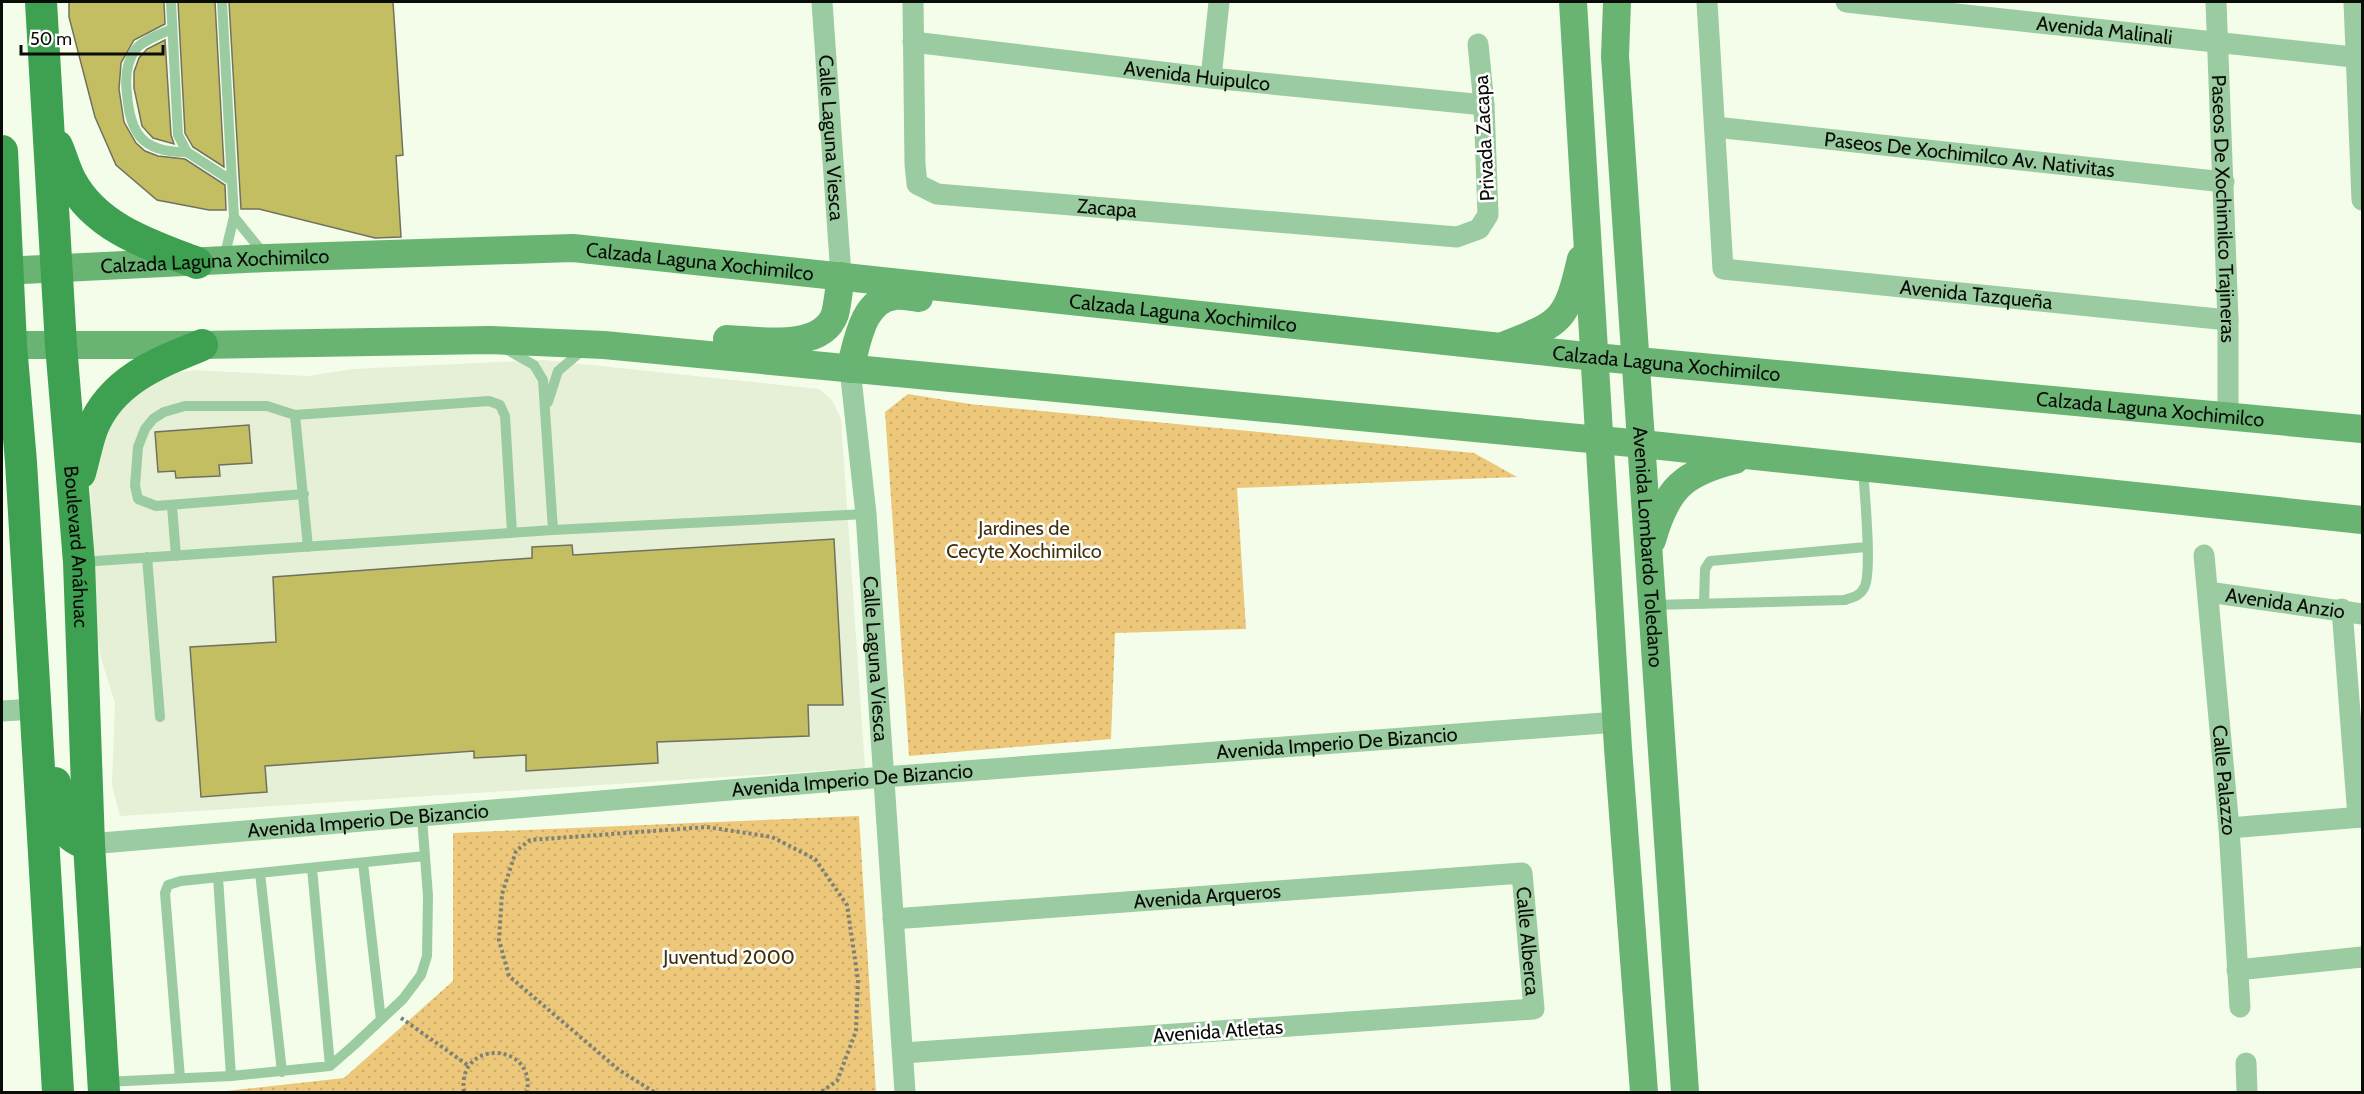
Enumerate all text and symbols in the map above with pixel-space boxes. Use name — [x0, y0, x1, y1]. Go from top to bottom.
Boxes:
street label: Avenida Malinali — [2035, 11, 2174, 49]
scale bar — [21, 18, 164, 56]
text: 50 m — [30, 28, 72, 50]
street label: Calle Laguna Viesca — [814, 54, 849, 222]
street label: Avenida Huipulco — [1123, 56, 1271, 96]
street label: Privada Zacapa — [1469, 74, 1499, 202]
street label: Paseos De Xochimilco Trajineras — [2207, 74, 2240, 343]
street label: Paseos De Xochimilco Av. Nativitas — [1823, 127, 2116, 182]
street label: Zacapa — [1076, 194, 1138, 223]
street label: Calzada Laguna Xochimilco — [585, 237, 815, 286]
street label: Calzada Laguna Xochimilco — [100, 244, 330, 278]
street label: Avenida Tazqueña — [1899, 275, 2054, 314]
street label: Calzada Laguna Xochimilco — [1068, 289, 1298, 337]
street label: Calzada Laguna Xochimilco — [1551, 341, 1782, 386]
street label: Calzada Laguna Xochimilco — [2035, 386, 2265, 432]
street label: Avenida Lombardo Toledano — [1628, 425, 1668, 668]
street label: Boulevard Anáhuac — [59, 465, 93, 628]
park label: Jardines de Cecyte Xochimilco — [946, 516, 1102, 563]
street label: Calle Laguna Viesca — [858, 575, 893, 743]
street label: Avenida Anzio — [2224, 583, 2347, 623]
street label: Avenida Imperio De Bizancio — [1215, 722, 1458, 764]
street label: Calle Palazzo — [2208, 724, 2241, 836]
street label: Avenida Imperio De Bizancio — [731, 758, 974, 802]
street label: Avenida Imperio De Bizancio — [246, 798, 490, 843]
street label: Avenida Arqueros — [1133, 879, 1282, 913]
street label: Calle Alberca — [1511, 886, 1545, 997]
park label: Juventud 2000 — [662, 945, 795, 969]
street label: Avenida Atletas — [1152, 1014, 1284, 1048]

